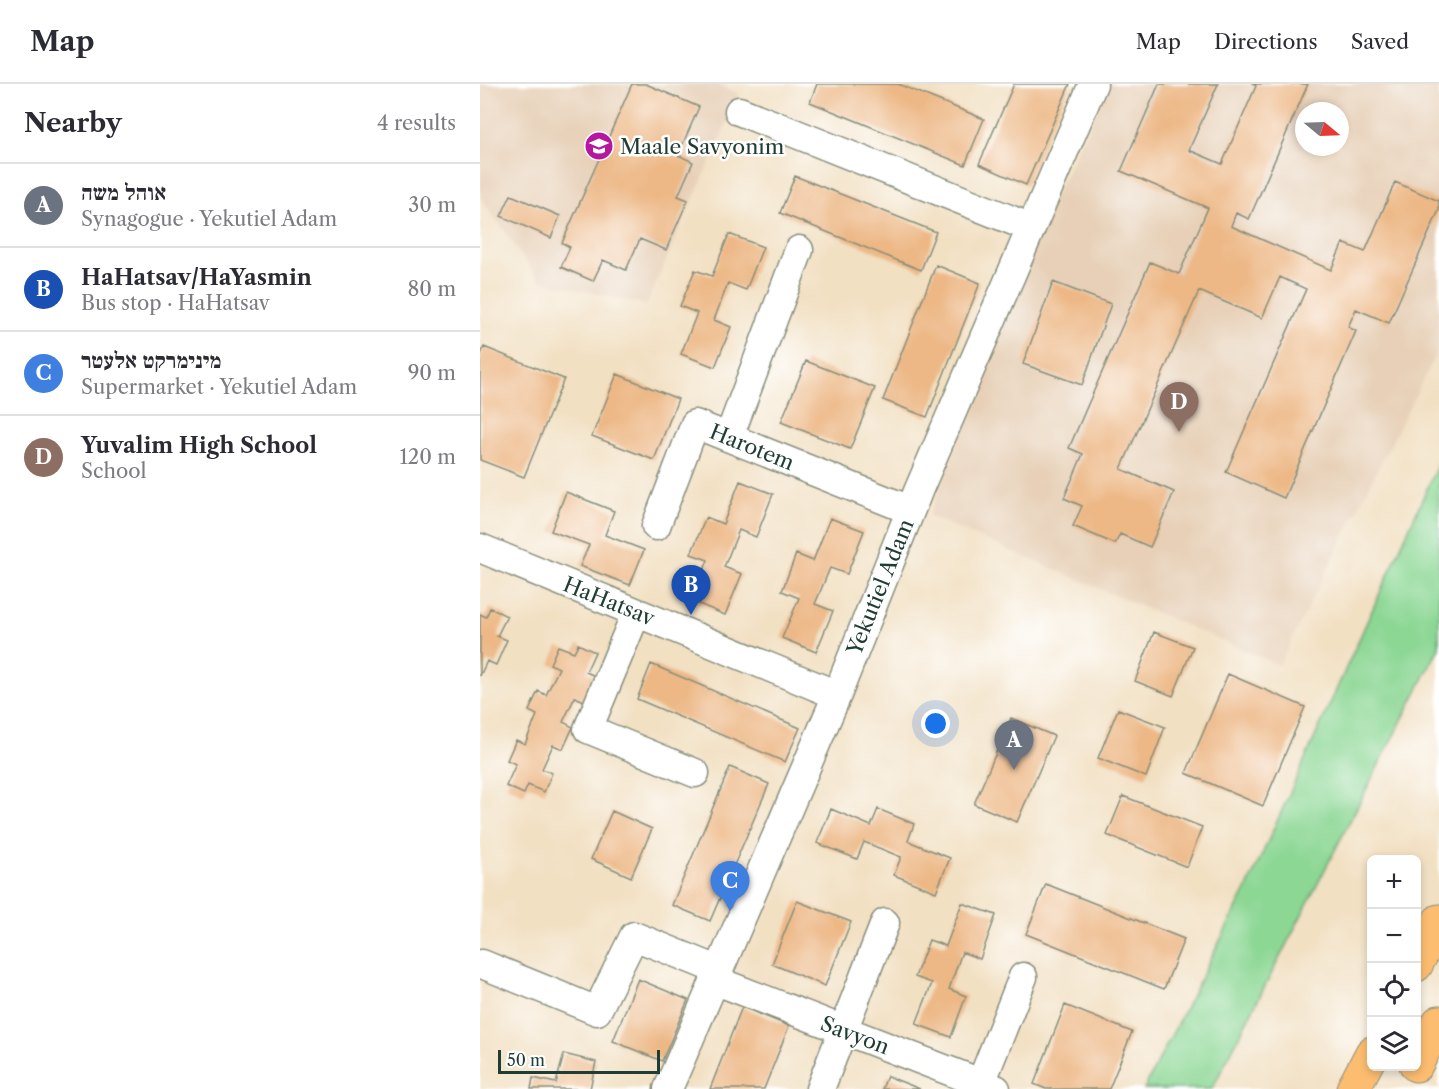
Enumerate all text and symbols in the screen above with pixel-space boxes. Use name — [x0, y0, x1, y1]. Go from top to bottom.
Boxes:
text: Map — [30, 24, 94, 58]
text: Map — [1136, 29, 1181, 54]
text: Directions — [1214, 29, 1318, 54]
text: Saved — [1351, 29, 1409, 54]
north arrow — [1295, 102, 1349, 156]
text: Nearby — [24, 107, 122, 139]
text: 4 results — [377, 111, 456, 135]
school or university icon: Maale Savyonim — [583, 130, 615, 162]
place label: Maale Savyonim — [620, 134, 785, 159]
text: אוהל משה — [81, 179, 166, 206]
text: A — [36, 193, 51, 217]
text: 30 m — [408, 193, 456, 217]
text: Synagogue · Yekutiel Adam — [81, 207, 337, 231]
text: HaHatsav/HaYasmin — [81, 264, 312, 291]
text: B — [36, 277, 51, 301]
text: 80 m — [408, 277, 456, 301]
text: Bus stop · HaHatsav — [81, 291, 270, 315]
text: מינימרקט אלעטר — [81, 347, 221, 374]
text: C — [35, 361, 52, 385]
text: 90 m — [408, 361, 456, 385]
text: Supermarket · Yekutiel Adam — [81, 375, 357, 399]
pin: D — [1160, 382, 1198, 432]
street label: Harotem — [706, 419, 798, 475]
text: Yuvalim High School — [81, 432, 317, 459]
text: D — [35, 445, 52, 469]
text: 120 m — [399, 445, 456, 469]
text: School — [81, 459, 146, 483]
street label: Yekutiel Adam — [841, 515, 919, 660]
pin: B — [672, 566, 710, 615]
street label: HaHatsav — [560, 571, 659, 631]
your location — [921, 709, 950, 738]
pin: A — [994, 720, 1034, 770]
map controls — [1367, 855, 1421, 1071]
button: + — [1367, 855, 1421, 909]
pin: C — [710, 862, 750, 911]
button: − — [1367, 909, 1421, 963]
button: locate — [1367, 963, 1421, 1017]
street label: Savyon — [817, 1011, 893, 1059]
button: layers — [1367, 1017, 1421, 1071]
scale bar — [498, 1047, 660, 1074]
text: 50 m — [507, 1050, 545, 1070]

